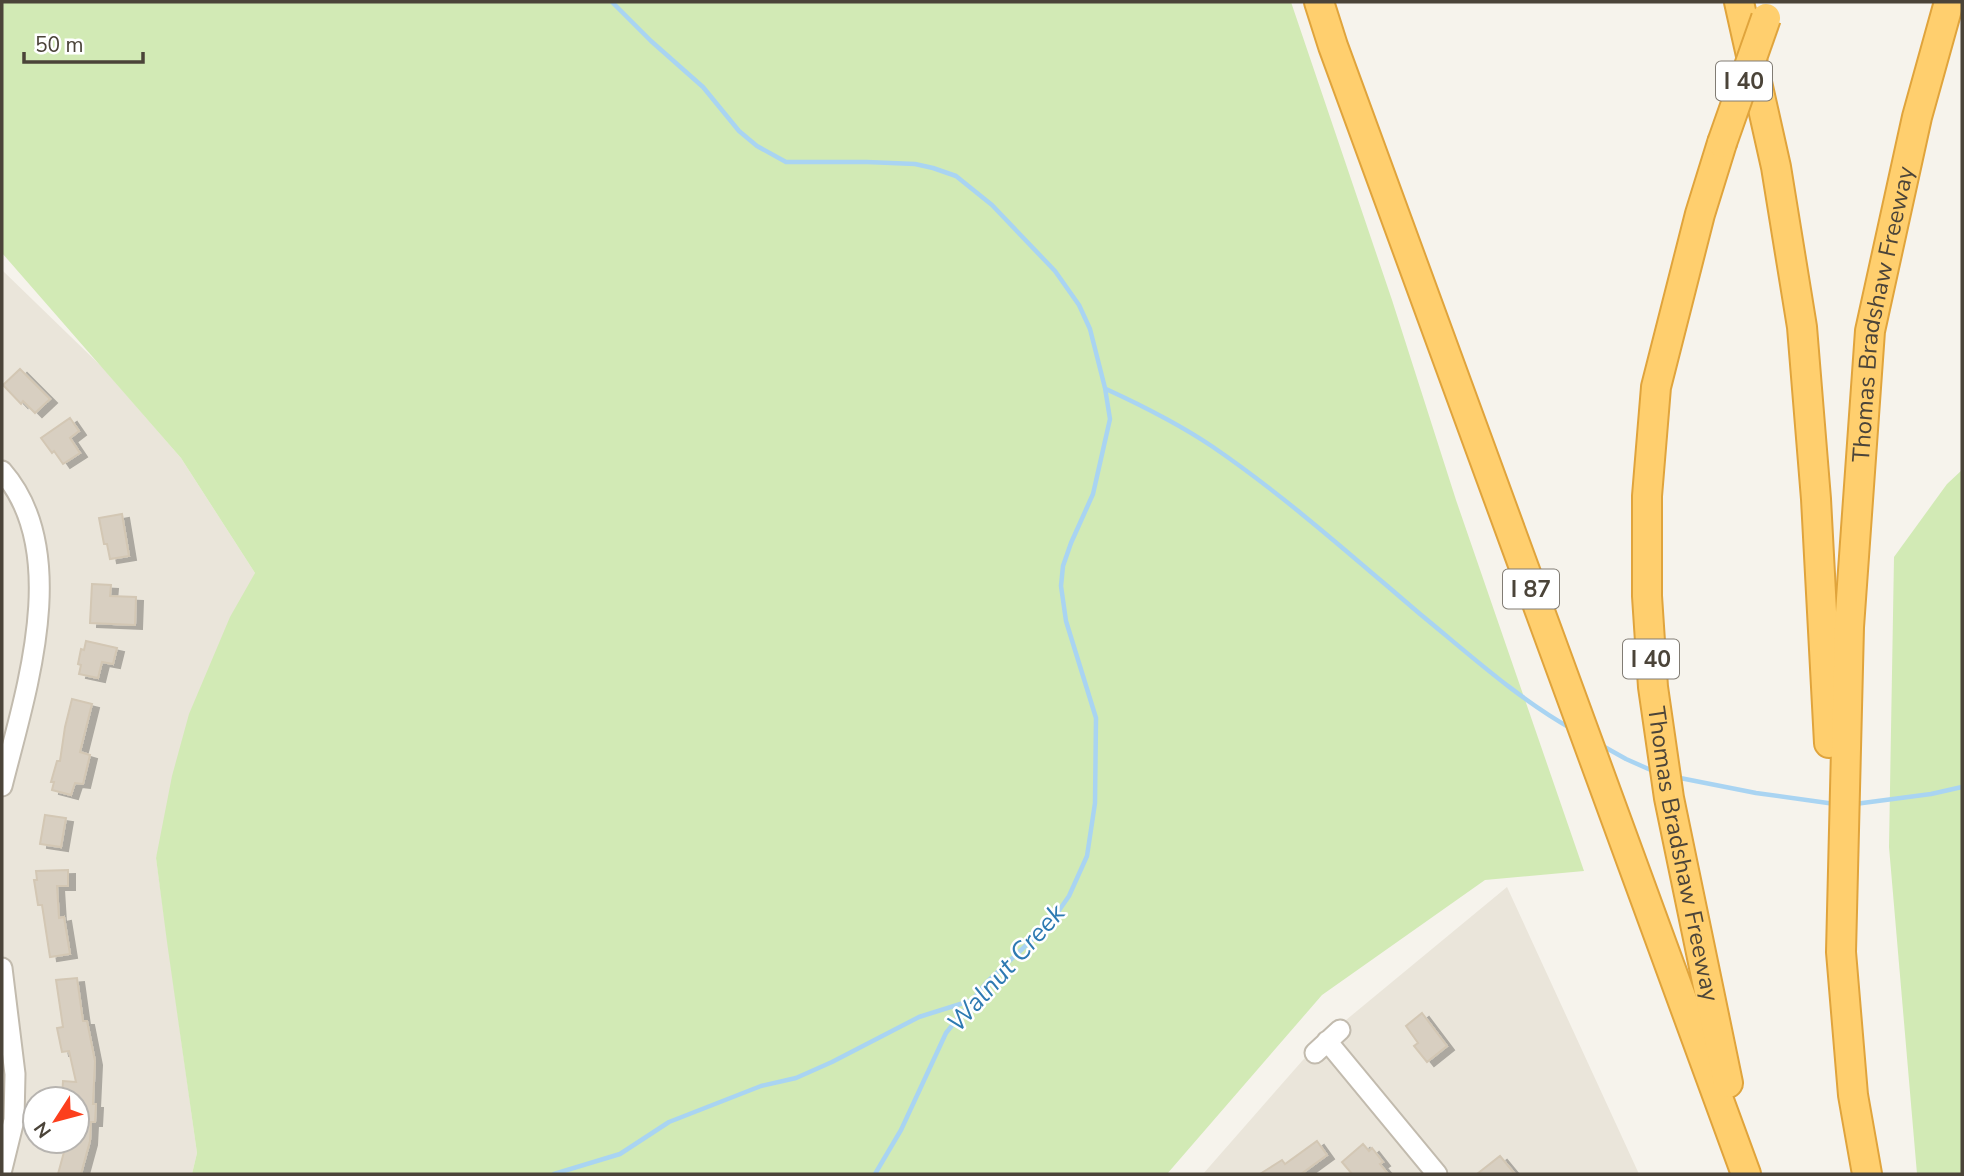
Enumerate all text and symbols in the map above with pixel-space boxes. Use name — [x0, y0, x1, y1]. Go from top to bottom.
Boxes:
scale bar — [24, 21, 144, 65]
text: 50 m — [35, 31, 84, 59]
road number: I 40 — [1716, 61, 1772, 100]
street label: Thomas Bradshaw Freeway — [1845, 163, 1922, 463]
road number: I 87 — [1503, 569, 1559, 608]
road number: I 40 — [1623, 639, 1679, 678]
street label: Thomas Bradshaw Freeway — [1640, 704, 1727, 1005]
water label: Walnut Creek — [939, 896, 1074, 1040]
north arrow — [21, 1085, 91, 1155]
text: N — [28, 1116, 58, 1143]

